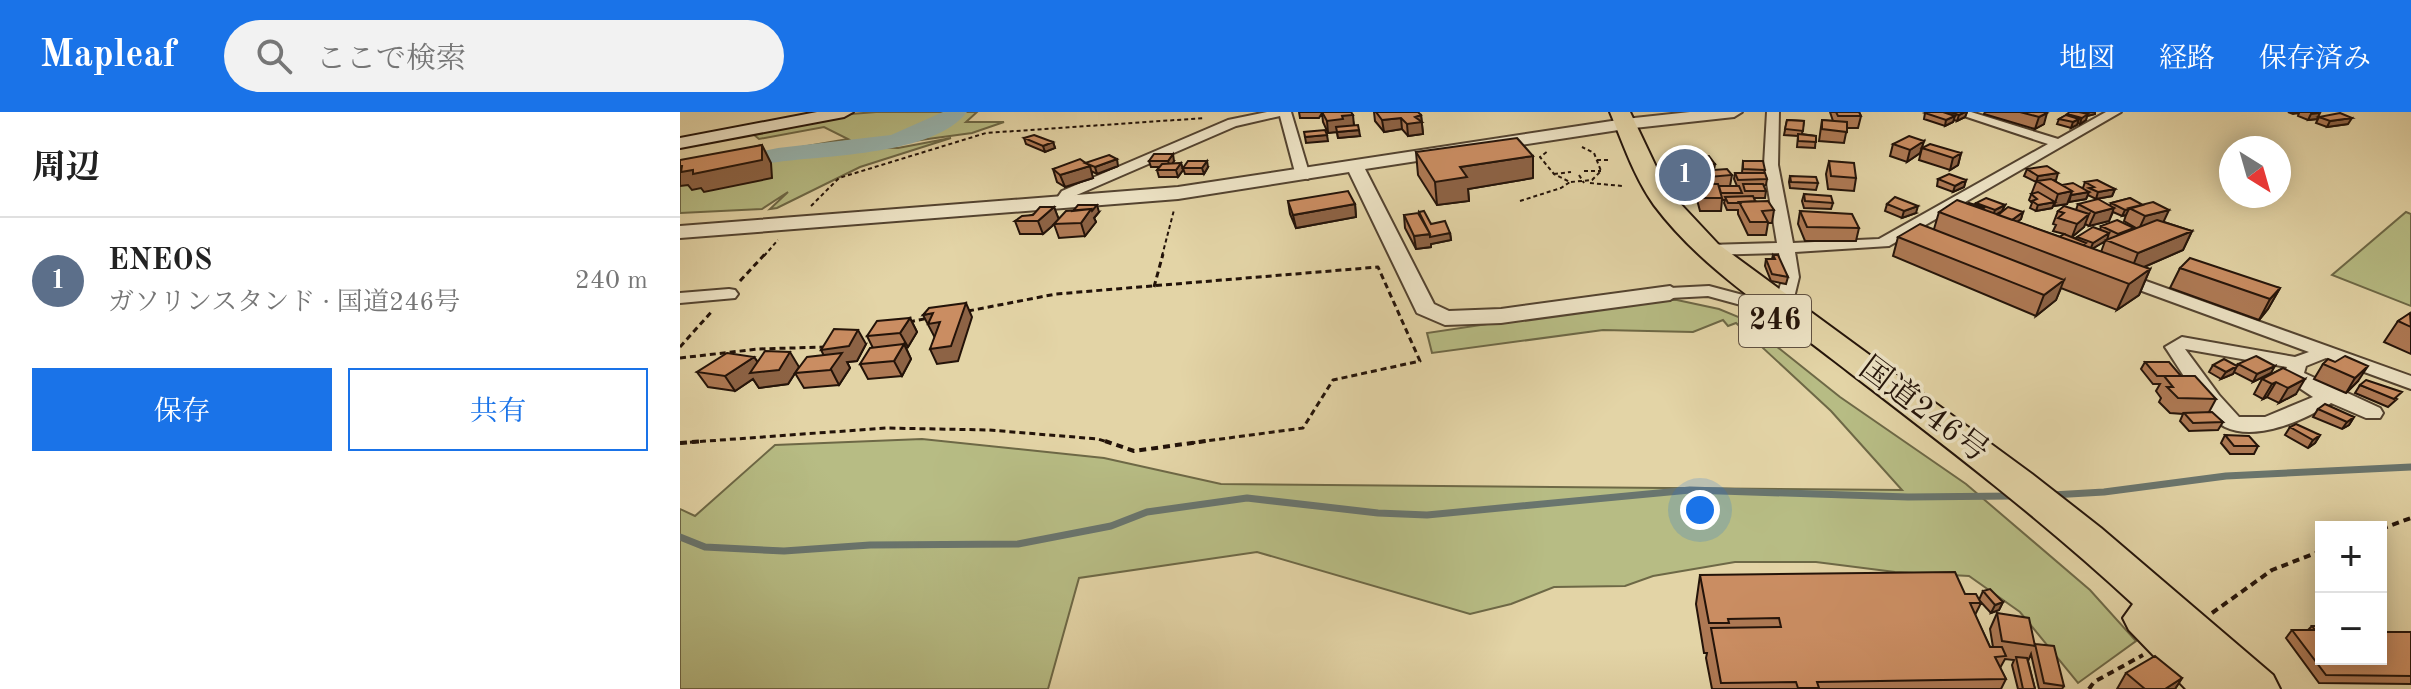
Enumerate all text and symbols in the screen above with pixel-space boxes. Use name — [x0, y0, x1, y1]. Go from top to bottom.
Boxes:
search box — [224, 20, 784, 92]
icon: search — [252, 34, 296, 78]
text: Mapleaf — [40, 37, 176, 75]
text: ここで検索 — [316, 45, 466, 75]
text: 地図 — [2059, 46, 2115, 74]
text: 経路 — [2159, 46, 2215, 74]
text: 保存済み — [2259, 46, 2371, 74]
north arrow — [2219, 136, 2291, 208]
pin: 1 — [1659, 145, 1711, 205]
text: 周辺 — [32, 152, 100, 186]
text: ENEOS — [108, 246, 212, 276]
text: 1 — [50, 268, 66, 294]
text: 240 m — [575, 268, 648, 294]
text: ガソリンスタンド · 国道246号 — [108, 290, 460, 316]
road number: 246 — [1739, 295, 1811, 347]
street label: 国道246号 — [1853, 350, 1995, 469]
button: 保存 — [32, 368, 332, 451]
button: 共有 — [348, 368, 648, 451]
your location — [1680, 490, 1720, 530]
map controls — [2315, 521, 2387, 665]
button: + — [2315, 521, 2387, 593]
button: − — [2315, 593, 2387, 665]

